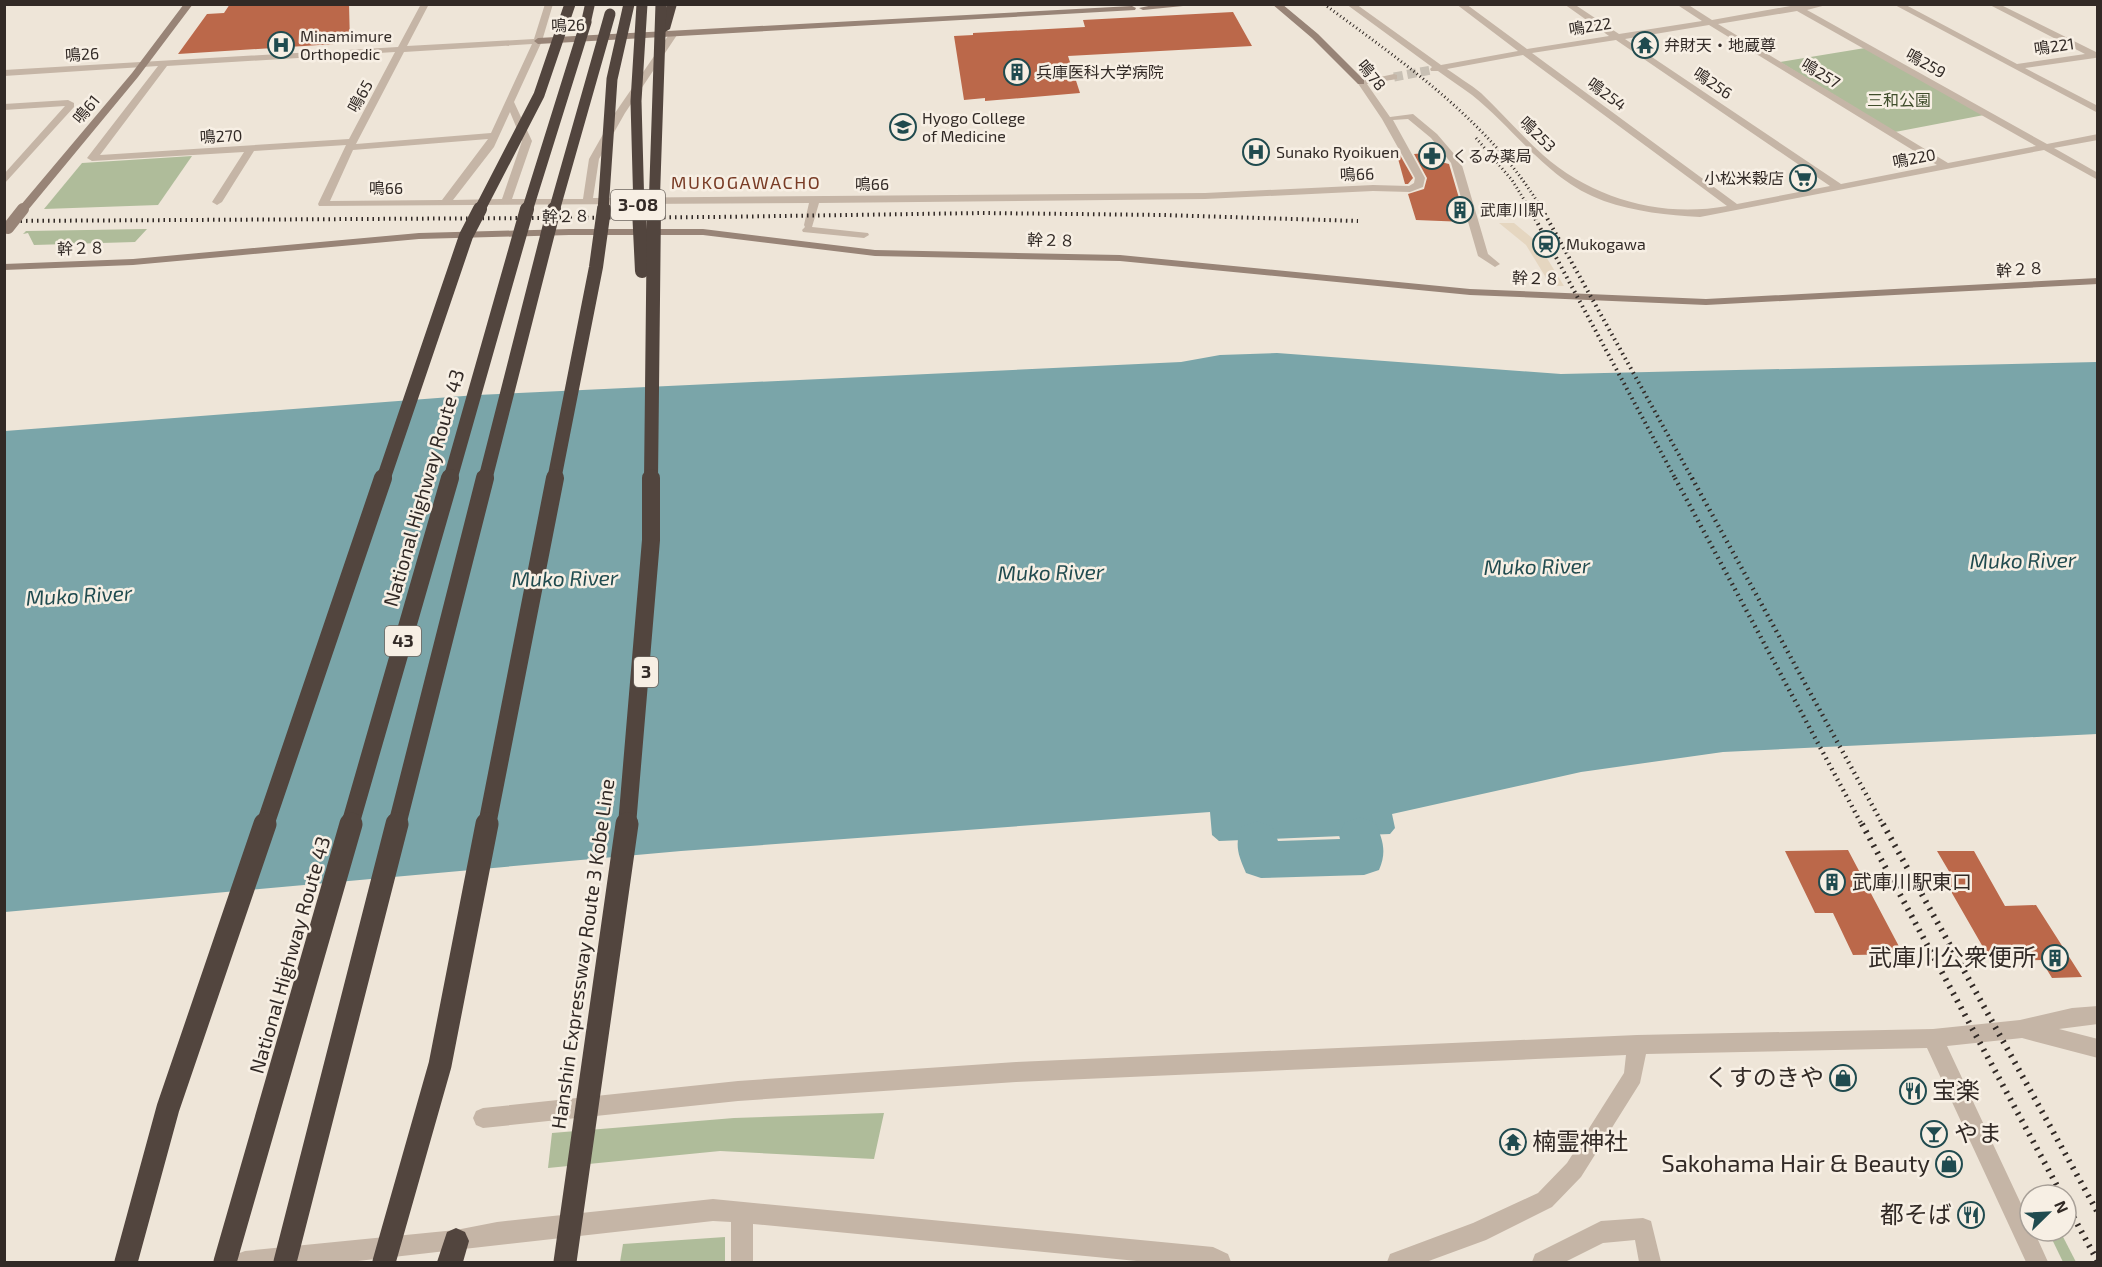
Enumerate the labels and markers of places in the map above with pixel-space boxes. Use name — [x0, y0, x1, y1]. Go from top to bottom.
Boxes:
place label: Minamimure Orthopedic — [300, 26, 392, 63]
hospital icon: Minamimure Orthopedic — [266, 30, 296, 60]
temple icon: 弁財天・地蔵尊 — [1630, 30, 1660, 60]
place label: 弁財天・地蔵尊 — [1664, 35, 1776, 54]
building icon: 兵庫医科大学病院 — [1002, 57, 1032, 87]
place label: 兵庫医科大学病院 — [1036, 62, 1164, 81]
place label: Hyogo College of Medicine — [922, 108, 1025, 145]
school or university icon: Hyogo College of Medicine — [888, 112, 918, 142]
hospital icon: Sunako Ryoikuen — [1241, 137, 1271, 167]
pharmacy icon: くるみ薬局 — [1417, 141, 1447, 171]
place label: Sunako Ryoikuen — [1276, 142, 1399, 161]
place label: くるみ薬局 — [1452, 146, 1532, 165]
supermarket icon: 小松米穀店 — [1788, 163, 1818, 193]
place label: 小松米穀店 — [1704, 168, 1784, 187]
building icon: 武庫川駅 — [1445, 195, 1475, 225]
place label: 武庫川駅 — [1480, 200, 1544, 219]
station icon: Mukogawa — [1531, 229, 1561, 259]
place label: Mukogawa — [1566, 234, 1646, 253]
building icon: 武庫川駅東口 — [1817, 867, 1847, 897]
place label: 武庫川駅東口 — [1852, 869, 1972, 893]
place label: 武庫川公衆便所 — [1868, 942, 2036, 971]
building icon: 武庫川公衆便所 — [2040, 943, 2070, 973]
place label: くすのきや — [1705, 1062, 1824, 1091]
shop icon: くすのきや — [1828, 1063, 1858, 1093]
place label: 宝楽 — [1932, 1075, 1980, 1104]
restaurant icon: 宝楽 — [1898, 1076, 1928, 1106]
place label: やま — [1954, 1118, 2002, 1147]
bar icon: やま — [1919, 1119, 1949, 1149]
place label: 楠霊神社 — [1532, 1126, 1628, 1155]
temple icon: 楠霊神社 — [1498, 1127, 1528, 1157]
place label: Sakohama Hair & Beauty — [1661, 1148, 1930, 1177]
shop icon: Sakohama Hair & Beauty — [1934, 1149, 1964, 1179]
place label: 都そば — [1880, 1199, 1952, 1228]
restaurant icon: 都そば — [1956, 1200, 1986, 1230]

